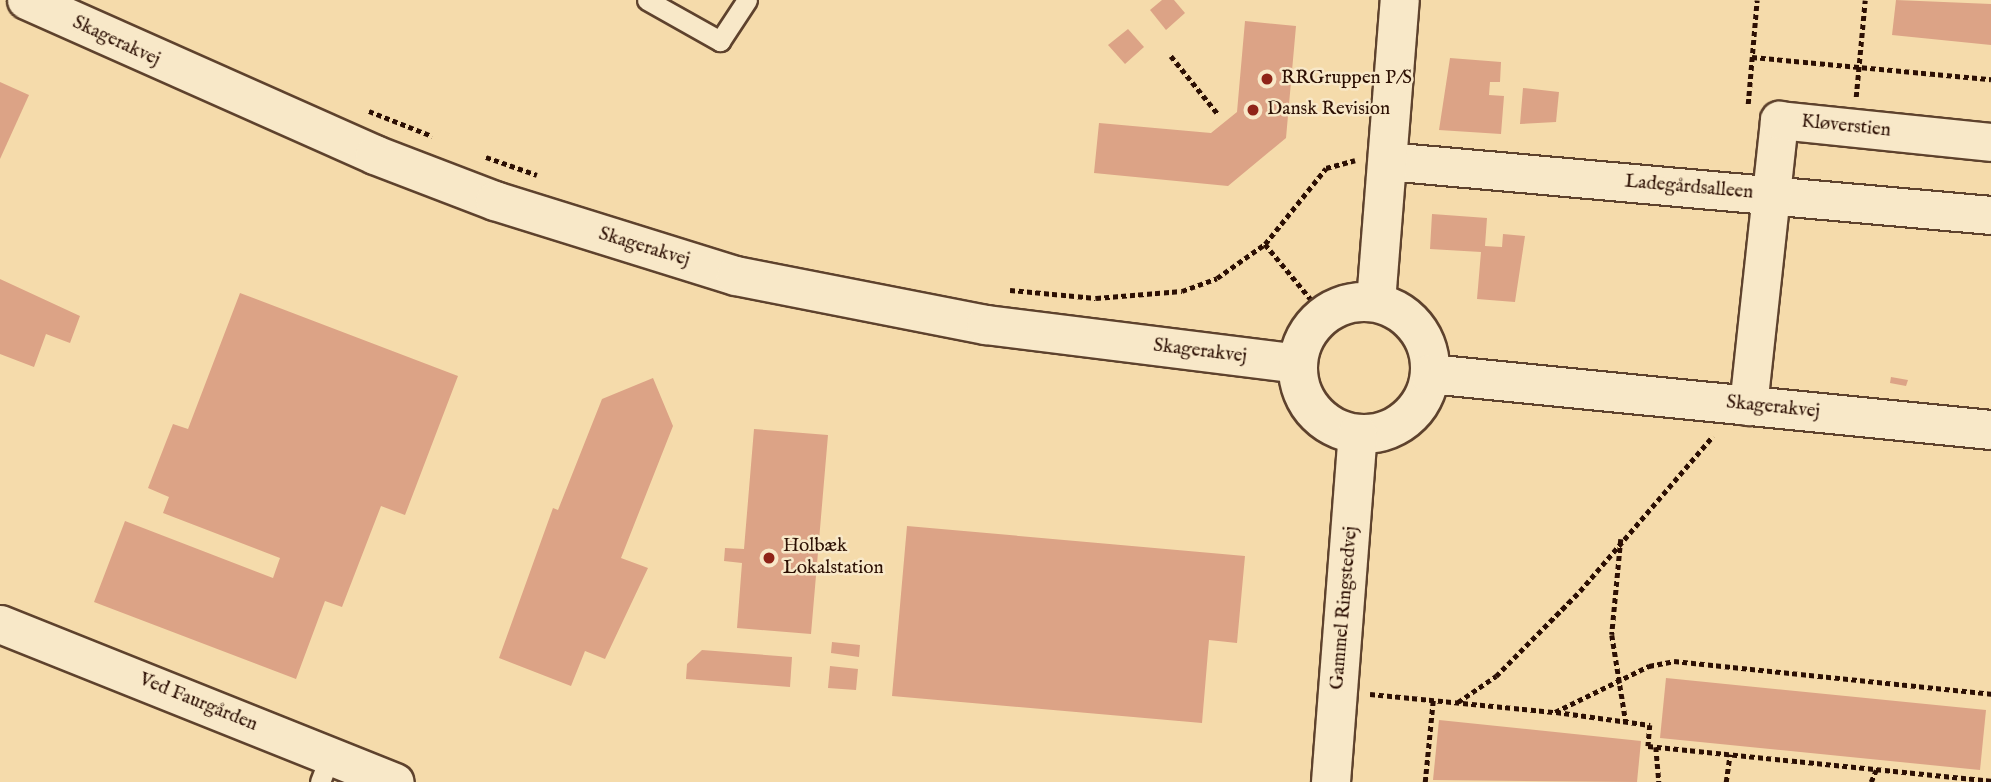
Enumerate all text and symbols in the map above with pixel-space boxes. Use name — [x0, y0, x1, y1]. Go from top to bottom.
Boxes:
street label: Skagerakvej — [69, 12, 163, 72]
place label: RRGruppen P/S — [1281, 68, 1412, 90]
marker: RRGruppen P/S — [1259, 71, 1275, 87]
place label: Dansk Revision — [1267, 99, 1390, 121]
marker: Dansk Revision — [1245, 102, 1261, 118]
street label: Kløverstien — [1800, 111, 1892, 143]
street label: Ladegårdsalleen — [1624, 171, 1754, 205]
street label: Skagerakvej — [596, 223, 692, 273]
street label: Skagerakvej — [1152, 335, 1248, 369]
street label: Skagerakvej — [1725, 392, 1821, 424]
street label: Gammel Ringstedvej — [1326, 525, 1364, 691]
place label: Holbæk Lokalstation — [783, 536, 884, 580]
marker: Holbæk Lokalstation — [761, 550, 777, 566]
street label: Ved Faurgården — [135, 669, 261, 737]

